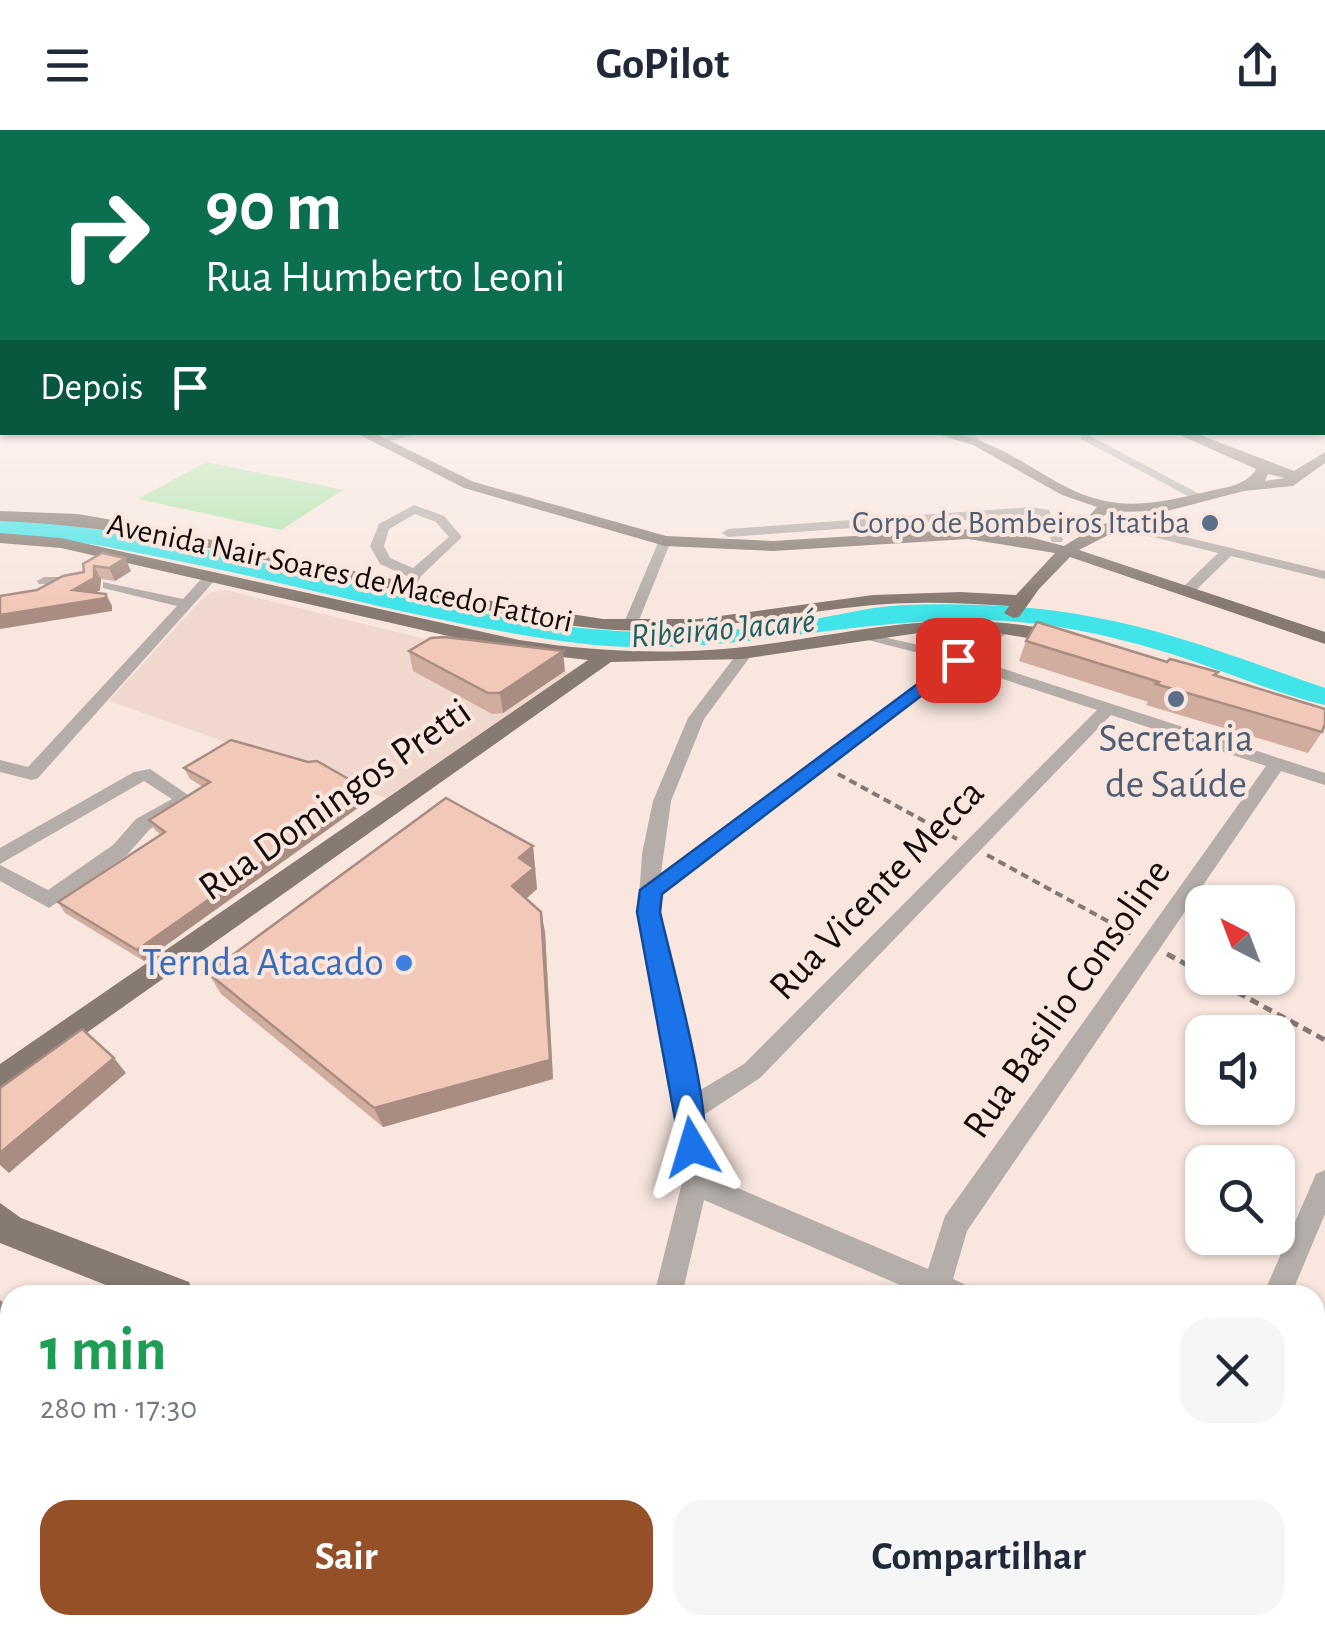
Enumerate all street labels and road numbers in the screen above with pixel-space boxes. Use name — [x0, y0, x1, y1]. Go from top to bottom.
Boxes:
street label: Avenida Nair Soares de Macedo Fattori — [104, 508, 576, 638]
street label: Rua Domingos Pretti — [192, 691, 478, 909]
street label: Rua Vicente Mecca — [762, 772, 992, 1008]
street label: Rua Basilio Consoline — [956, 852, 1178, 1146]

